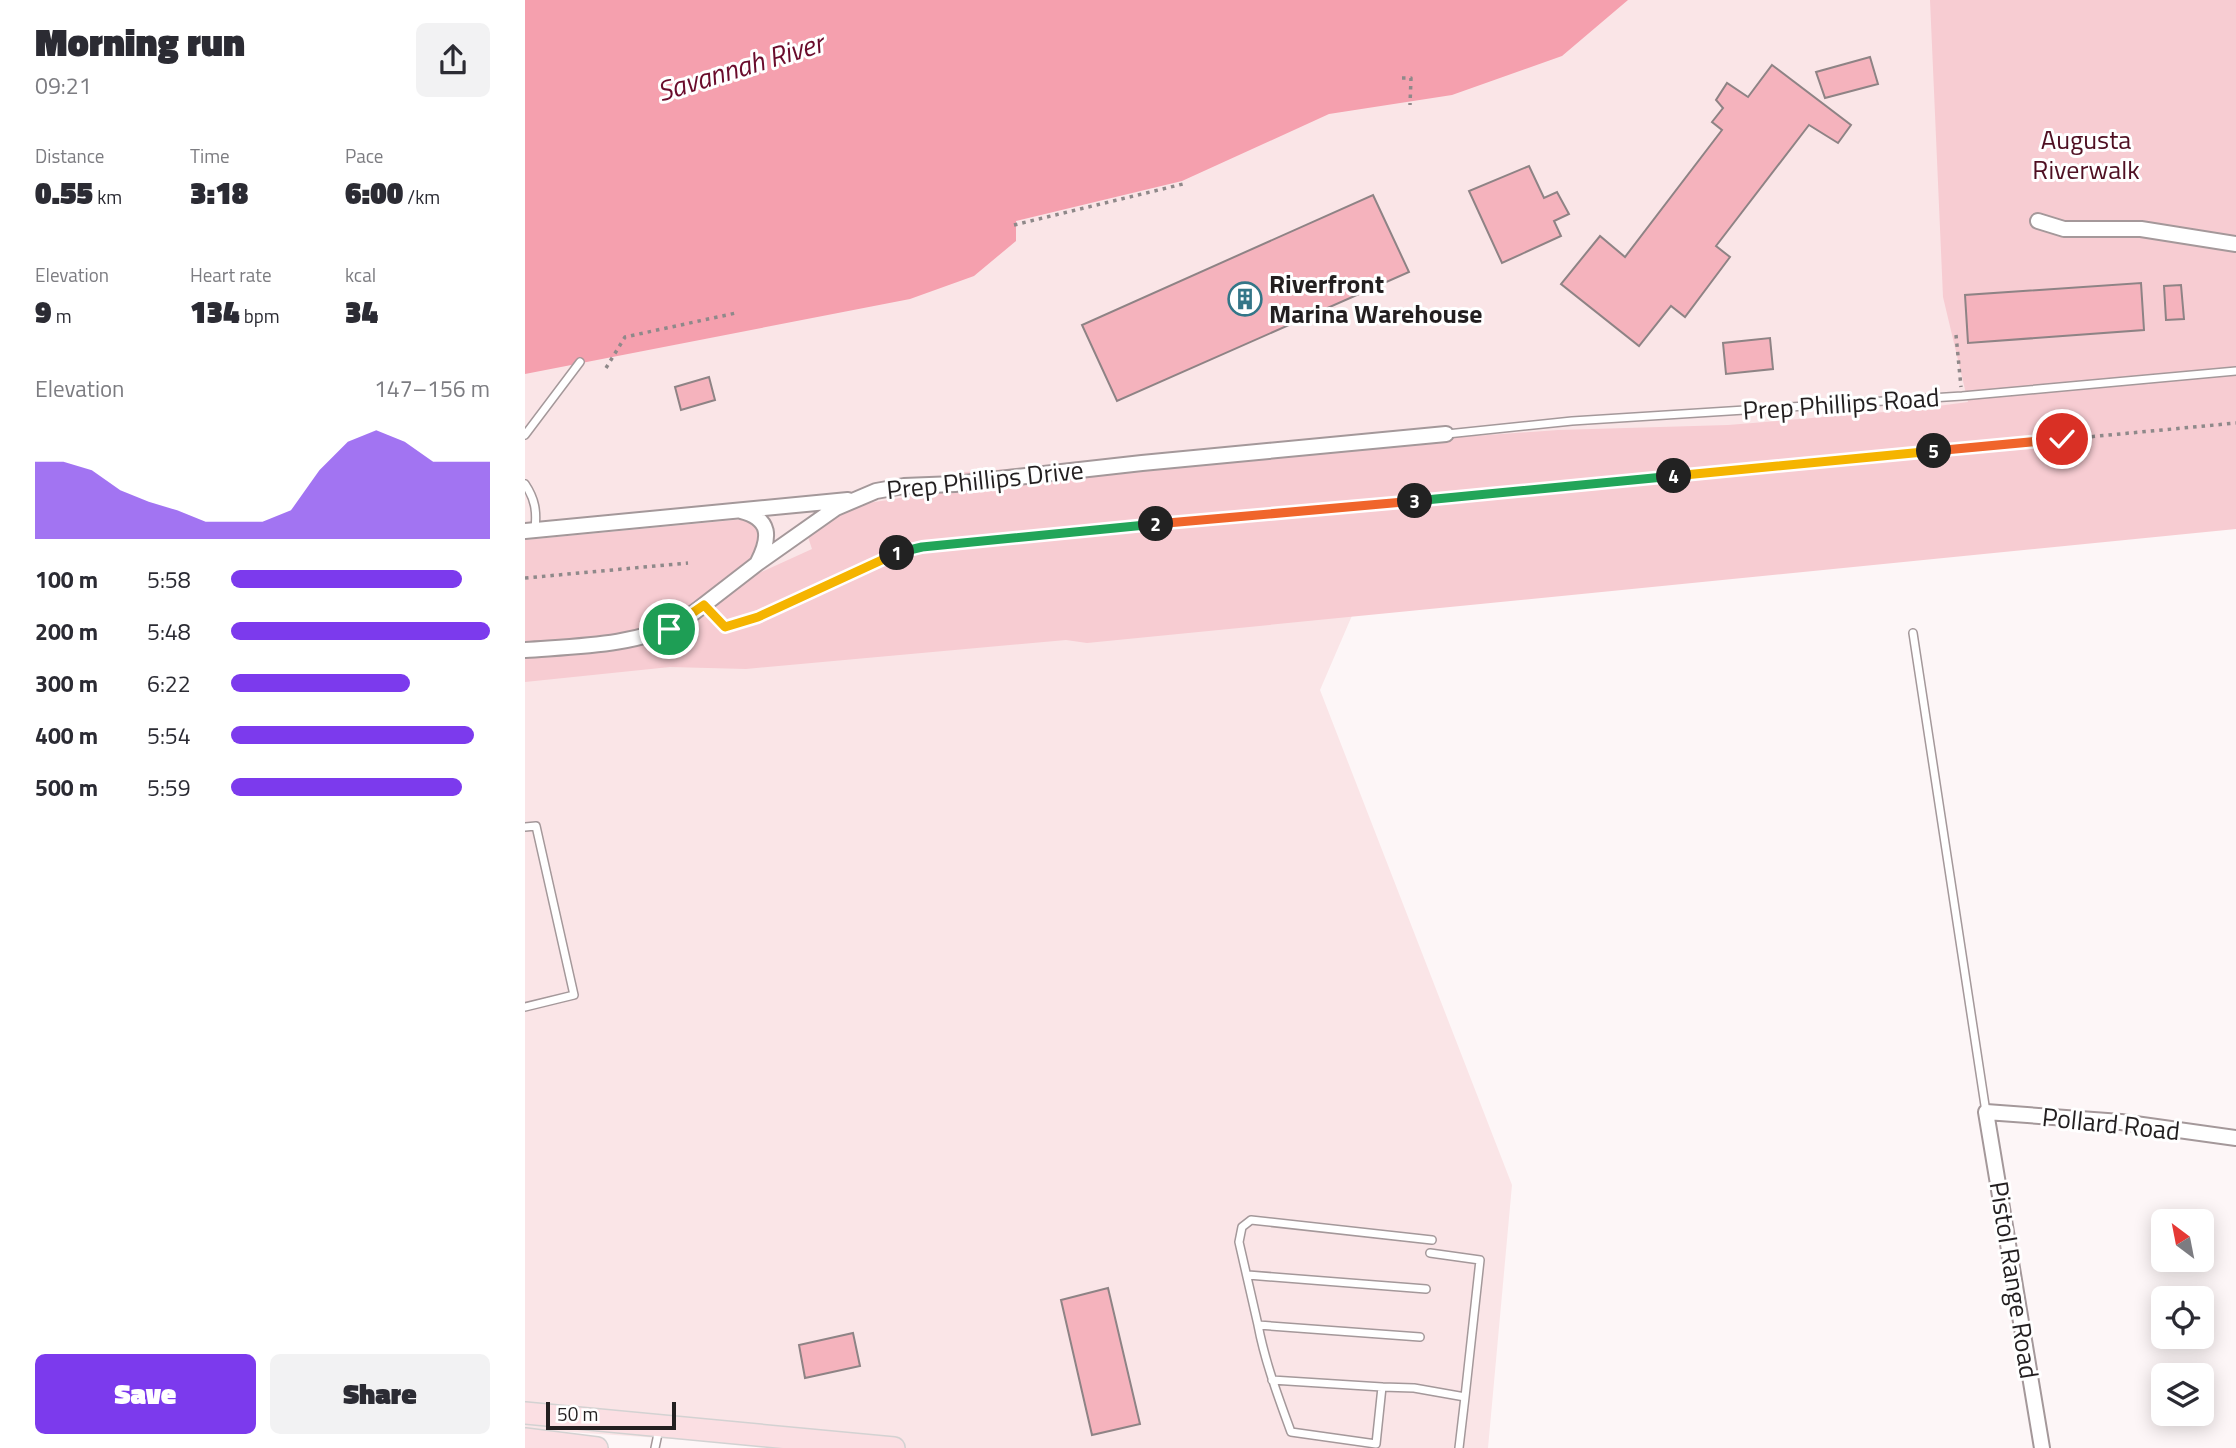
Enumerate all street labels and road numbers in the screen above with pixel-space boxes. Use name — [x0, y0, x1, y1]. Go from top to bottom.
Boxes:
street label: Prep Phillips Road — [1741, 377, 1941, 430]
street label: Prep Phillips Drive — [885, 450, 1085, 509]
street label: Pollard Road — [2040, 1097, 2182, 1150]
street label: Pistol Range Road — [1980, 1178, 2049, 1381]

